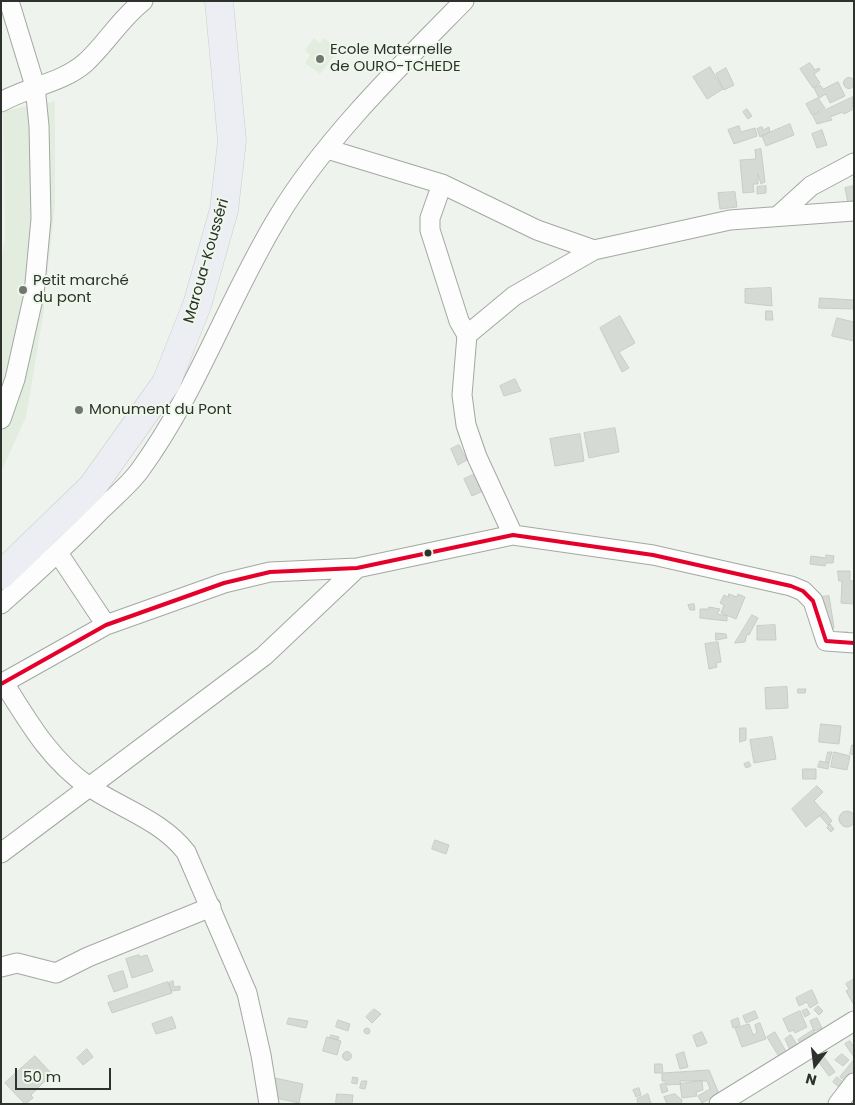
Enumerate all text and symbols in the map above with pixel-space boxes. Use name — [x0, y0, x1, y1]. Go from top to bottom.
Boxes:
place label: Ecole Maternelle de OURO-TCHEDE — [330, 41, 461, 76]
marker: Ecole Maternelle de OURO-TCHEDE — [314, 53, 326, 65]
street label: Maroua-Kousséri — [181, 197, 233, 325]
place label: Petit marché du pont — [33, 272, 129, 307]
marker: Petit marché du pont — [17, 284, 29, 296]
place label: Monument du Pont — [89, 401, 232, 419]
marker: Monument du Pont — [73, 404, 85, 416]
unlabelled marker — [423, 548, 433, 558]
north arrow — [790, 1040, 840, 1090]
scale bar — [18, 1058, 114, 1090]
text: 50 m — [23, 1066, 61, 1087]
text: N — [803, 1068, 819, 1091]

